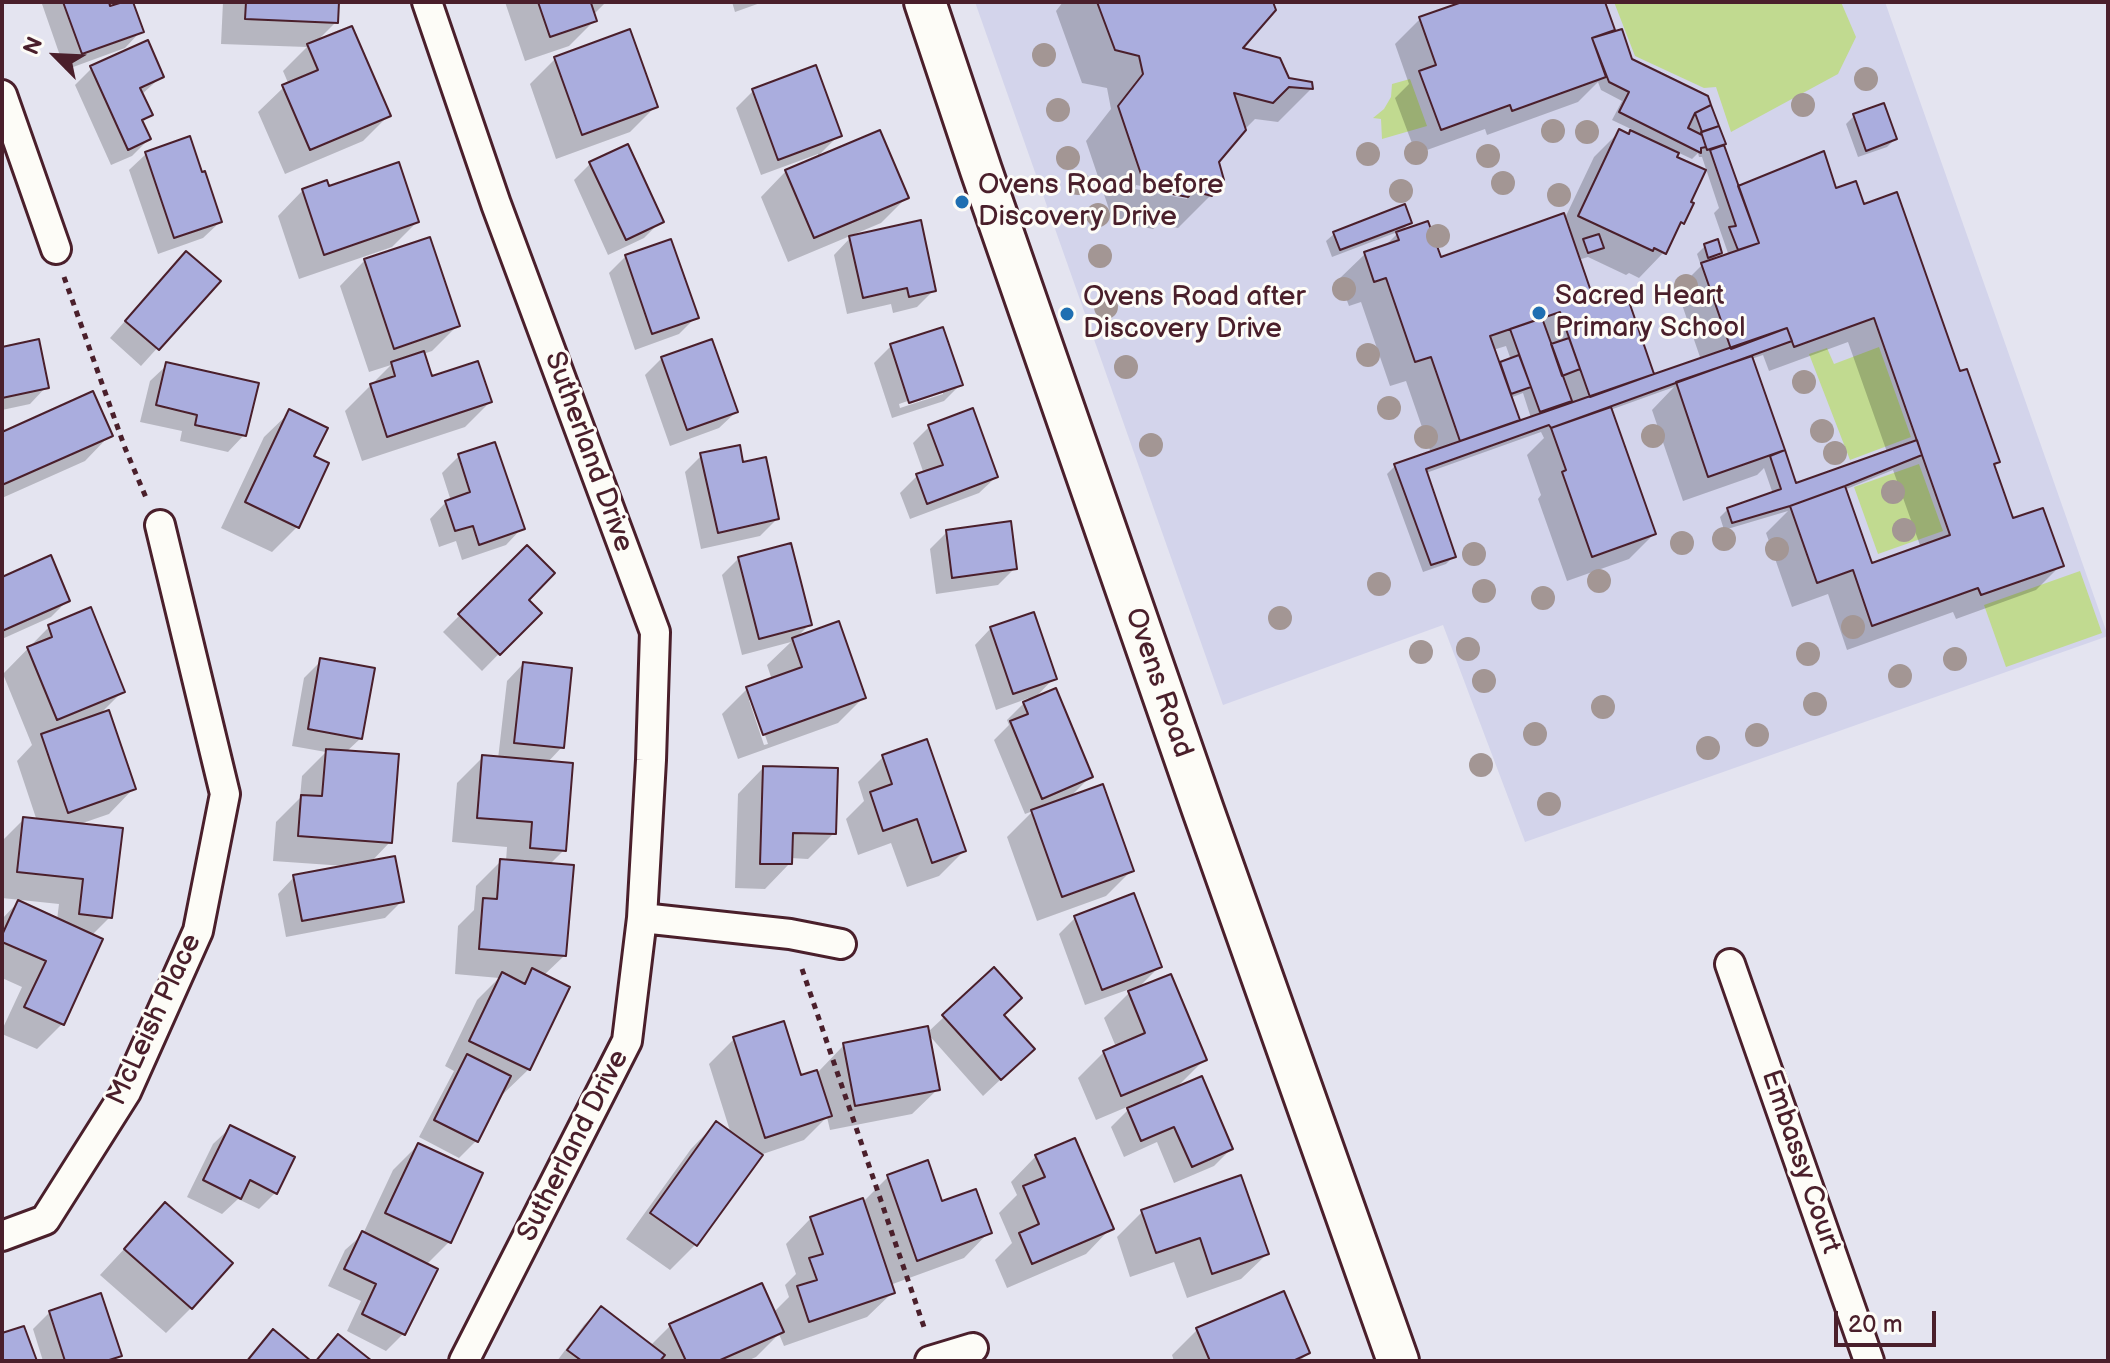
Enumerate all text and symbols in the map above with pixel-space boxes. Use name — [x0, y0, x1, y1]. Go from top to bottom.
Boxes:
north arrow — [16, 16, 96, 96]
text: N — [18, 33, 49, 59]
place label: Ovens Road before Discovery Drive — [978, 169, 1224, 235]
marker: Ovens Road before Discovery Drive — [953, 193, 971, 211]
place label: Sacred Heart Primary School — [1555, 280, 1745, 346]
place label: Ovens Road after Discovery Drive — [1083, 281, 1306, 347]
marker: Sacred Heart Primary School — [1530, 304, 1548, 322]
marker: Ovens Road after Discovery Drive — [1058, 305, 1076, 323]
street label: Sutherland Drive — [536, 347, 640, 557]
street label: Ovens Road — [1117, 604, 1199, 762]
street label: McLeish Place — [101, 929, 209, 1111]
street label: Sutherland Drive — [511, 1045, 637, 1247]
street label: Embassy Court — [1753, 1066, 1847, 1258]
scale bar — [1838, 1295, 1940, 1345]
text: 20 m — [1848, 1310, 1903, 1339]

